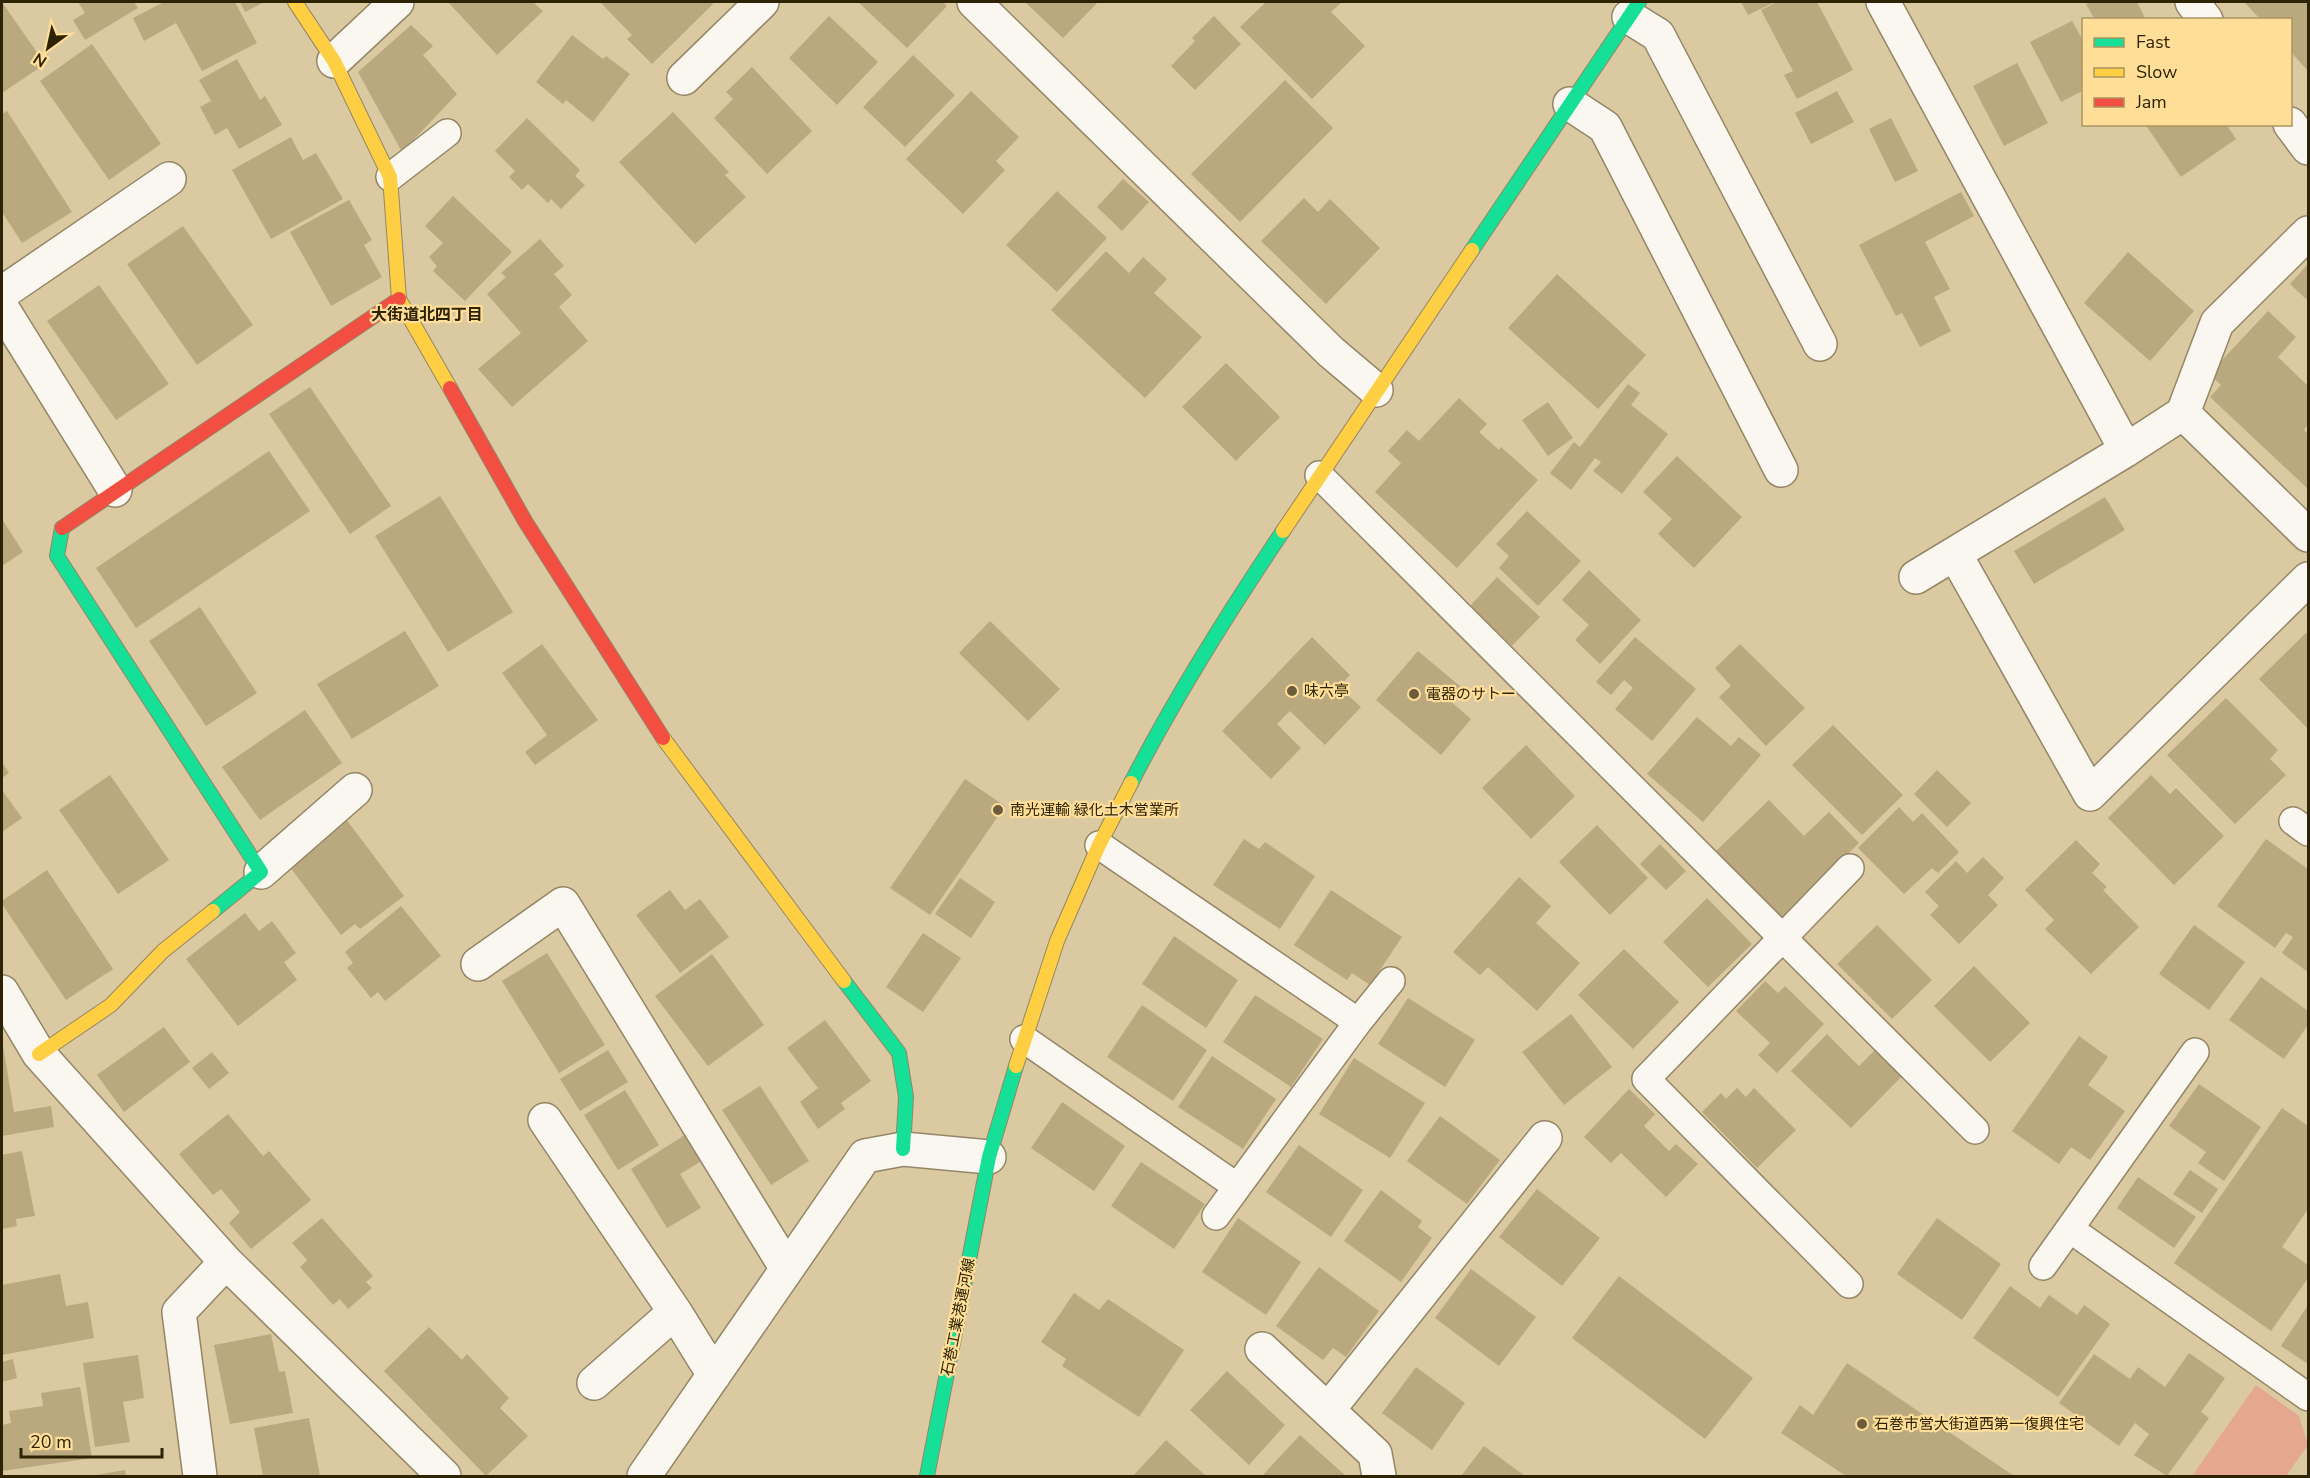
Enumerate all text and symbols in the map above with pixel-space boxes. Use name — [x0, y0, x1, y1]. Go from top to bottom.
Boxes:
north arrow — [18, 18, 78, 78]
legend — [2082, 18, 2292, 126]
text: Fast — [2136, 30, 2171, 54]
text: N — [29, 47, 51, 72]
text: Slow — [2136, 60, 2177, 84]
text: Jam — [2135, 90, 2167, 114]
district label: 大街道北四丁目 — [371, 304, 483, 326]
place label: 味六亭 — [1304, 681, 1349, 701]
marker: 味六亭 — [1285, 684, 1299, 698]
place label: 電器のサトー — [1426, 684, 1516, 704]
marker: 電器のサトー — [1407, 687, 1421, 701]
place label: 南光運輸 緑化土木営業所 — [1010, 800, 1179, 820]
marker: 南光運輸 緑化土木営業所 — [991, 803, 1005, 817]
street label: 石巻工業港運河線 — [937, 1256, 979, 1378]
place label: 石巻市営大街道西第一復興住宅 — [1874, 1414, 2084, 1434]
marker: 石巻市営大街道西第一復興住宅 — [1855, 1417, 1869, 1431]
scale bar — [21, 1421, 162, 1459]
text: 20 m — [30, 1430, 72, 1454]

